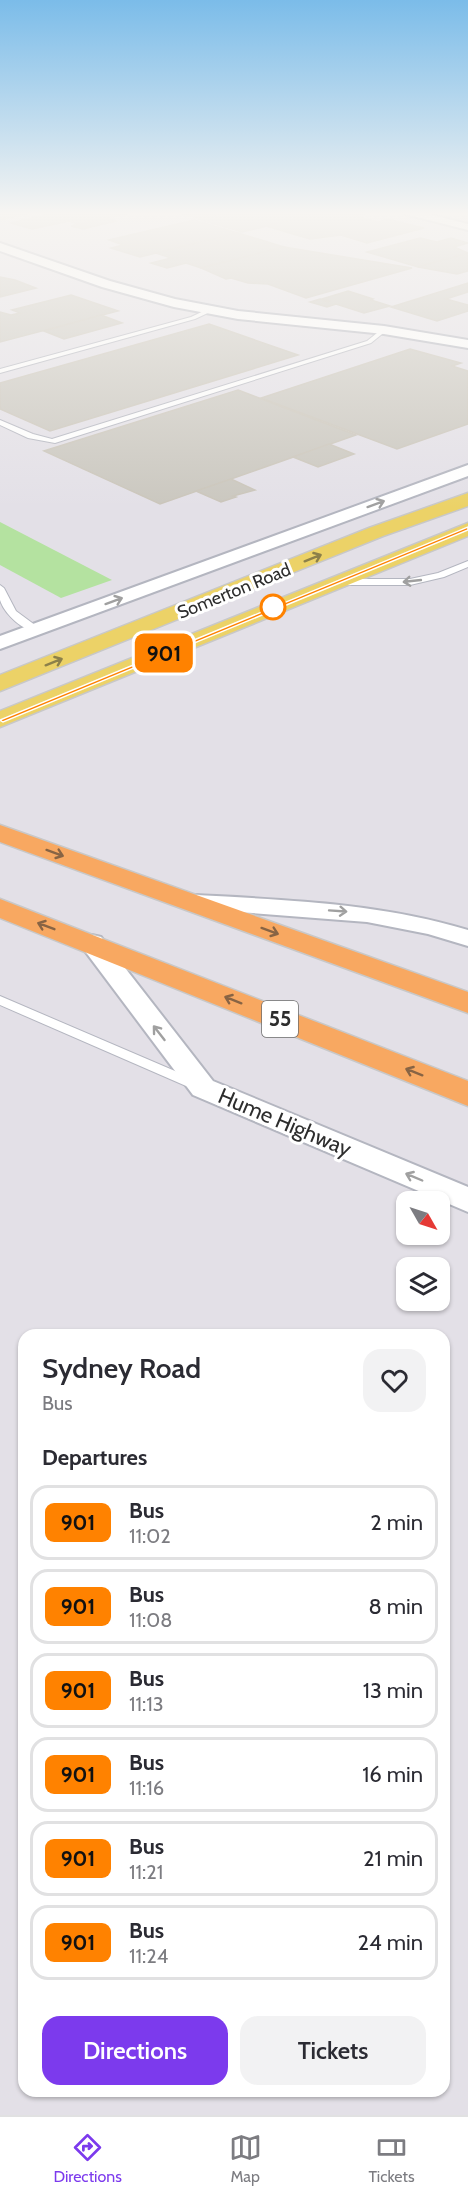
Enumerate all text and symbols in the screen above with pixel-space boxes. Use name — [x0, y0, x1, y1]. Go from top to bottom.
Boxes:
one-way arrow — [366, 498, 385, 509]
one-way arrow — [303, 552, 322, 563]
street label: Somerton Road — [174, 558, 294, 624]
one-way arrow — [403, 576, 423, 587]
one-way arrow — [104, 594, 123, 605]
unlabelled marker — [260, 594, 286, 620]
line badge: 901 — [130, 634, 198, 672]
text: 901 — [147, 641, 181, 666]
one-way arrow — [45, 656, 63, 667]
one-way arrow — [45, 848, 64, 859]
one-way arrow — [327, 906, 347, 917]
one-way arrow — [37, 919, 56, 930]
one-way arrow — [260, 926, 279, 937]
one-way arrow — [224, 994, 243, 1005]
road number: 55 — [262, 1001, 298, 1037]
one-way arrow — [153, 1025, 166, 1041]
one-way arrow — [405, 1066, 423, 1077]
street label: Hume Highway — [214, 1082, 355, 1163]
one-way arrow — [405, 1171, 424, 1182]
north arrow — [396, 1191, 450, 1245]
map controls — [396, 1191, 450, 1311]
button: layers — [396, 1257, 450, 1311]
button: heart — [363, 1349, 426, 1412]
text: Sydney Road — [42, 1351, 201, 1385]
text: Bus — [42, 1391, 73, 1415]
text: Departures — [42, 1444, 147, 1471]
text: Bus — [129, 1497, 164, 1524]
text: 2 min — [370, 1509, 423, 1536]
text: 901 — [61, 1510, 95, 1535]
text: 11:02 — [129, 1524, 171, 1548]
text: Bus — [129, 1581, 164, 1608]
text: 8 min — [368, 1593, 423, 1620]
text: 901 — [61, 1594, 95, 1619]
text: 11:08 — [129, 1608, 172, 1632]
text: Bus — [129, 1665, 164, 1692]
text: 13 min — [363, 1677, 423, 1704]
text: 901 — [61, 1678, 95, 1703]
text: 11:13 — [129, 1692, 164, 1716]
text: Bus — [129, 1749, 164, 1776]
text: 16 min — [362, 1761, 423, 1788]
text: 901 — [61, 1762, 95, 1787]
text: 11:16 — [129, 1776, 164, 1800]
text: Bus — [129, 1833, 164, 1860]
text: 21 min — [363, 1845, 423, 1872]
text: 901 — [61, 1846, 95, 1871]
text: 11:21 — [129, 1860, 163, 1884]
text: Bus — [129, 1917, 164, 1944]
text: 24 min — [358, 1929, 423, 1956]
text: 901 — [61, 1930, 95, 1955]
text: 11:24 — [129, 1944, 168, 1968]
button: Directions — [42, 2016, 228, 2085]
button: Tickets — [240, 2016, 426, 2085]
tab: Directions — [53, 2131, 122, 2186]
tab: Map — [229, 2131, 262, 2186]
tab: Tickets — [368, 2131, 415, 2186]

